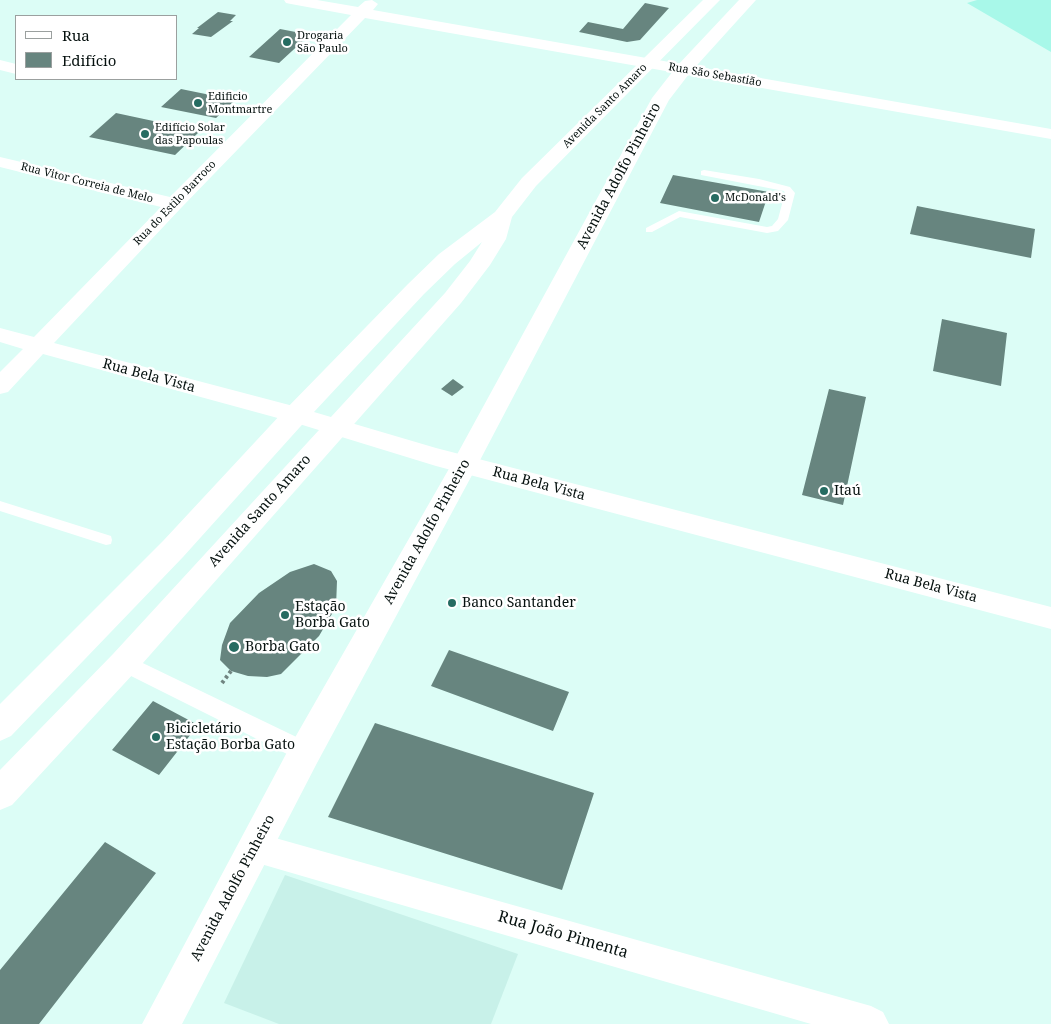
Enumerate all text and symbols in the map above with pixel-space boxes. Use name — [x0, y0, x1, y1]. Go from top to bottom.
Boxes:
legend — [15, 15, 178, 80]
text: Rua — [62, 25, 90, 45]
place label: Drogaria São Paulo — [297, 29, 348, 55]
marker: Drogaria São Paulo — [281, 36, 293, 48]
text: Edifício — [62, 50, 117, 70]
street label: Rua São Sebastião — [667, 60, 763, 90]
street label: Avenida Santo Amaro — [560, 61, 650, 151]
place label: Edificio Montmartre — [208, 90, 272, 116]
marker: Edificio Montmartre — [192, 97, 204, 109]
street label: Avenida Adolfo Pinheiro — [573, 100, 665, 252]
place label: Edifício Solar das Papoulas — [155, 121, 225, 147]
marker: Edifício Solar das Papoulas — [139, 128, 151, 140]
street label: Rua do Estilo Barroco — [131, 158, 219, 248]
street label: Rua Vitor Correia de Melo — [20, 160, 154, 206]
place label: McDonald's — [725, 191, 786, 205]
marker: McDonald's — [709, 192, 721, 204]
street label: Rua Bela Vista — [101, 356, 197, 396]
street label: Avenida Santo Amaro — [205, 451, 315, 571]
street label: Avenida Adolfo Pinheiro — [380, 457, 474, 607]
street label: Rua Bela Vista — [491, 464, 587, 504]
place label: Itaú — [834, 483, 861, 499]
marker: Itaú — [818, 485, 830, 497]
street label: Rua Bela Vista — [883, 566, 979, 606]
place label: Banco Santander — [462, 595, 576, 611]
marker: Banco Santander — [446, 597, 458, 609]
place label: Estação Borba Gato — [295, 599, 370, 632]
marker: Estação Borba Gato — [279, 609, 291, 621]
place label: Borba Gato — [245, 639, 320, 655]
marker: Borba Gato — [227, 640, 241, 654]
place label: Bicicletário Estação Borba Gato — [166, 721, 295, 754]
marker: Bicicletário Estação Borba Gato — [150, 731, 162, 743]
street label: Avenida Adolfo Pinheiro — [187, 812, 279, 964]
street label: Rua João Pimenta — [496, 907, 630, 963]

